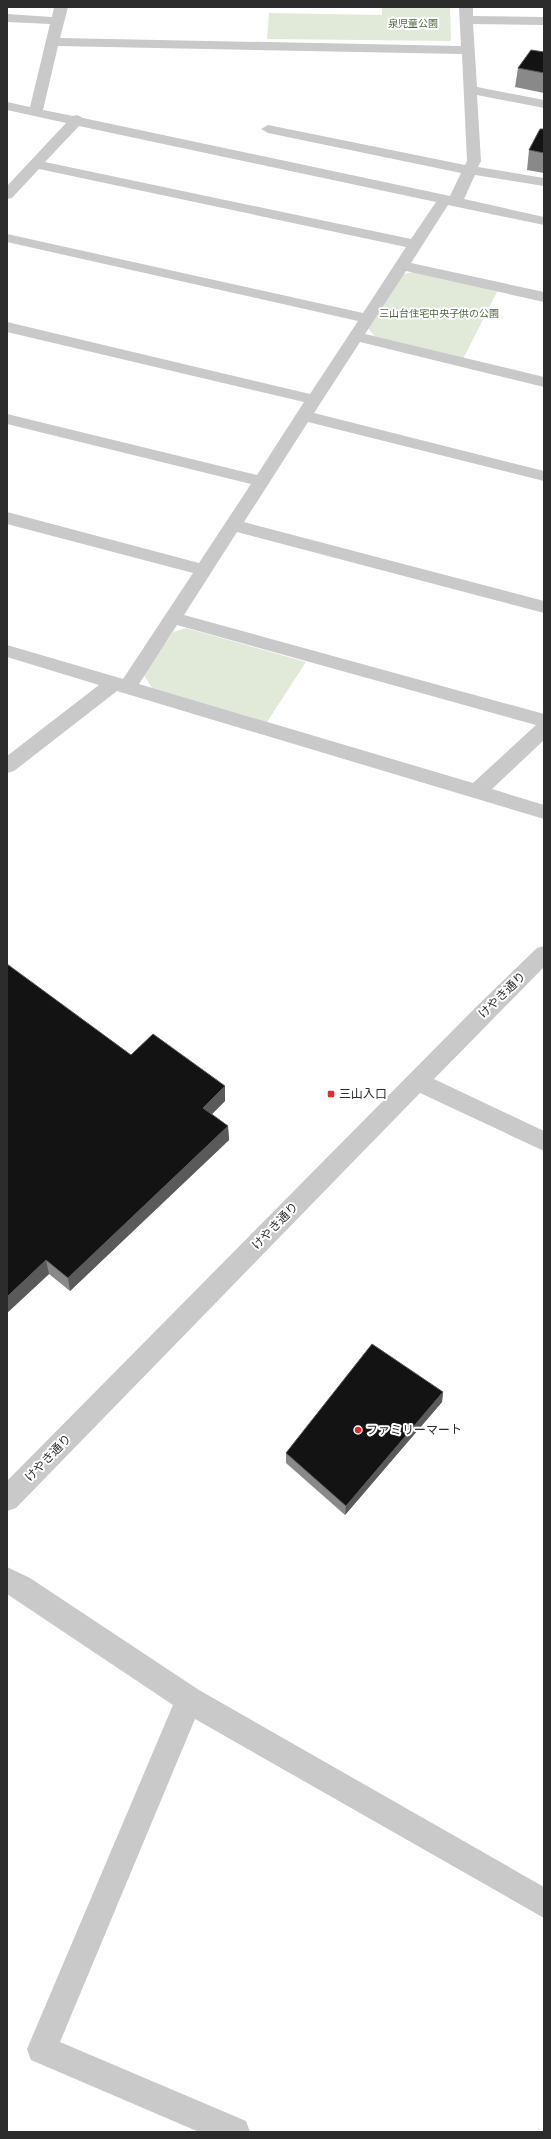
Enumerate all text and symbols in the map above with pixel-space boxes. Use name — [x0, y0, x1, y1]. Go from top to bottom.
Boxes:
park label: 泉児童公園 — [388, 18, 438, 30]
park label: 三山台住宅中央子供の公園 — [379, 308, 499, 320]
street label: けやき通り — [476, 969, 528, 1021]
place label: 三山入口 — [339, 1087, 387, 1101]
marker: 三山入口 — [326, 1089, 336, 1099]
street label: けやき通り — [249, 1200, 301, 1252]
place label: ファミリーマート — [366, 1423, 462, 1437]
marker: ファミリーマート — [353, 1425, 363, 1435]
street label: けやき通り — [22, 1432, 74, 1484]

